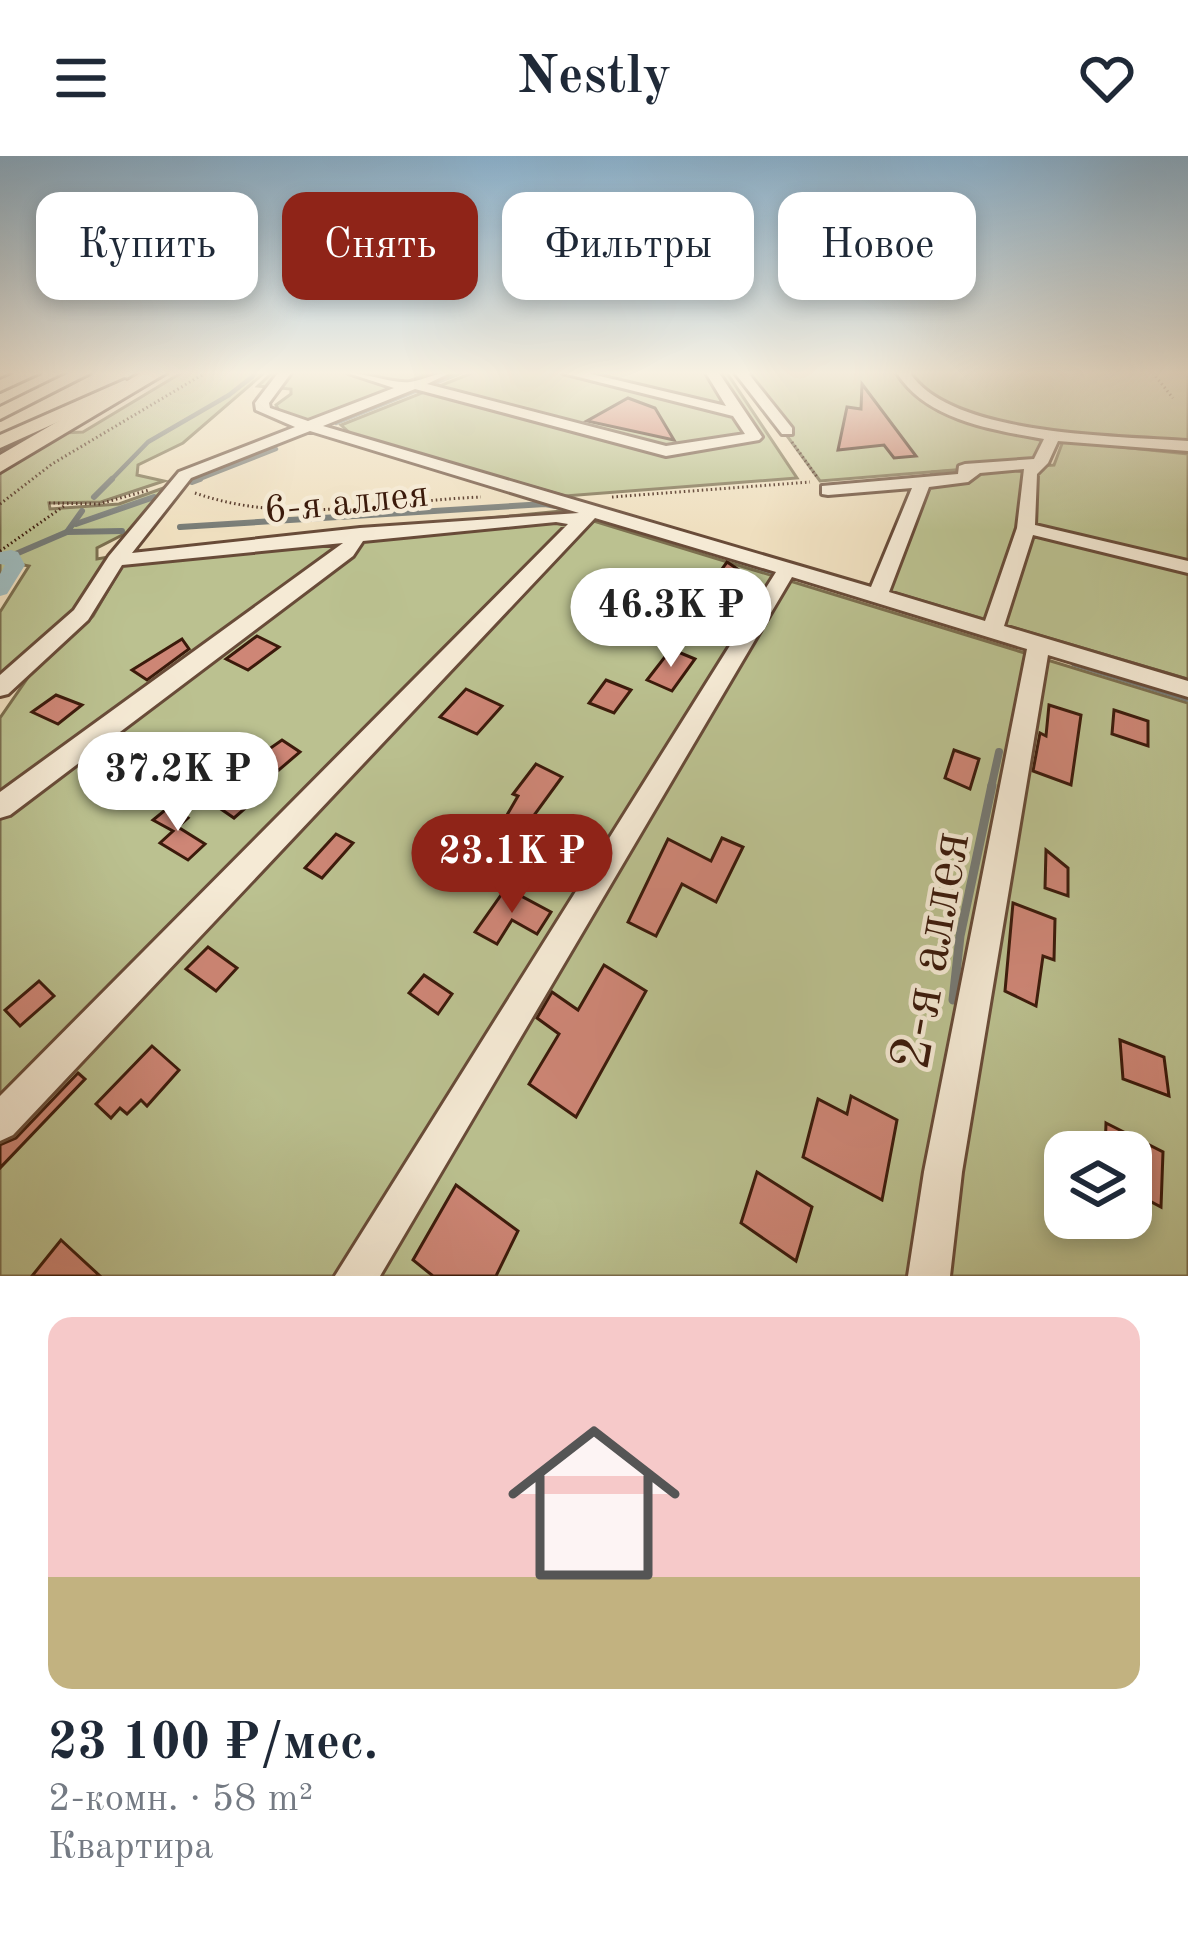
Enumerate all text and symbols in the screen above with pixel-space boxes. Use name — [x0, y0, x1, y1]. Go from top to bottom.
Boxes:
icon: menu — [48, 45, 114, 111]
icon: heart — [1074, 45, 1140, 111]
text: Nestly — [517, 51, 671, 105]
chip: Купить — [36, 192, 258, 300]
chip: Снять — [282, 192, 478, 300]
chip: Фильтры — [502, 192, 754, 300]
chip: Новое — [778, 192, 976, 300]
street label: 6-я аллея — [262, 475, 430, 532]
pin: 46.3K ₽ — [560, 568, 782, 670]
text: 46.3K ₽ — [597, 587, 745, 626]
pin: 37.2K ₽ — [67, 732, 289, 834]
text: 37.2K ₽ — [104, 751, 252, 790]
pin: 23.1K ₽ — [401, 814, 623, 916]
street label: 2-я аллея — [884, 827, 982, 1075]
text: 23.1K ₽ — [438, 833, 586, 872]
map controls — [1044, 1131, 1152, 1239]
button: layers — [1044, 1131, 1152, 1239]
icon: home — [486, 1395, 702, 1611]
text: 23 100 ₽/мес. — [48, 1719, 378, 1770]
text: 2-комн. · 58 m² — [48, 1780, 313, 1819]
text: Квартира — [48, 1828, 213, 1867]

